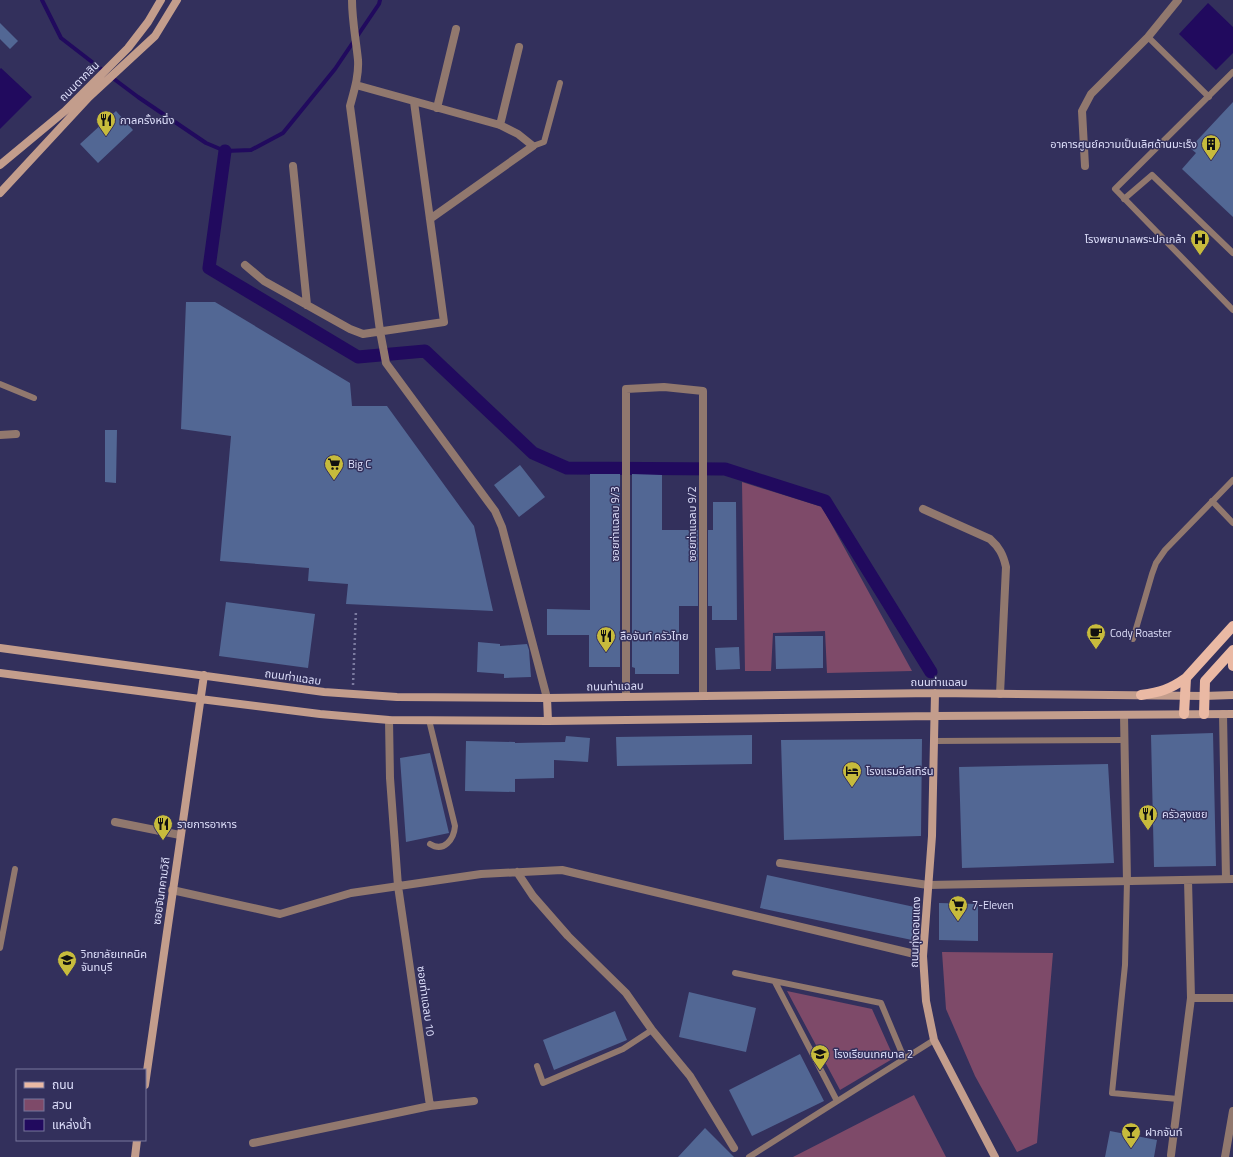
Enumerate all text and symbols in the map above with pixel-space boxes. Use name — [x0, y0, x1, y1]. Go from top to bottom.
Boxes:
street label: ถนนตากสิน — [55, 57, 103, 105]
restaurant icon: กาลครั้งหนึ่ง — [95, 109, 117, 137]
place label: กาลครั้งหนึ่ง — [120, 112, 175, 128]
building icon: อาคารศูนย์ความเป็นเลิศด้านมะเร็ง — [1200, 133, 1222, 161]
place label: อาคารศูนย์ความเป็นเลิศด้านมะเร็ง — [1050, 136, 1197, 152]
hospital icon: โรงพยาบาลพระปกเกล้า — [1189, 228, 1211, 256]
place label: โรงพยาบาลพระปกเกล้า — [1085, 231, 1186, 247]
supermarket icon: Big C — [323, 453, 345, 481]
place label: Big C — [348, 456, 371, 472]
street label: ซอยท่าแฉลบ 9/3 — [607, 486, 623, 562]
street label: ซอยท่าแฉลบ 9/2 — [684, 486, 700, 562]
cafe icon: Cody Roaster — [1085, 622, 1107, 650]
restaurant icon: ลือจันท์ ครัวไทย — [595, 625, 617, 653]
place label: Cody Roaster — [1110, 625, 1172, 641]
place label: ลือจันท์ ครัวไทย — [620, 628, 688, 644]
street label: ถนนท่าแฉลบ — [264, 665, 322, 689]
street label: ถนนท่าแฉลบ — [911, 674, 967, 690]
street label: ถนนท่าแฉลบ — [586, 678, 644, 694]
hotel icon: โรงแรมอีสเทิร์น — [841, 760, 863, 788]
place label: โรงแรมอีสเทิร์น — [866, 763, 933, 779]
restaurant icon: ครัวลุงเชย — [1137, 803, 1159, 831]
place label: ครัวลุงเชย — [1162, 806, 1207, 822]
restaurant icon: รายการอาหาร — [152, 813, 174, 841]
place label: รายการอาหาร — [177, 816, 237, 832]
street label: ซอยจันทคามวิถี — [148, 856, 174, 926]
supermarket icon: 7-Eleven — [947, 894, 969, 922]
street label: ถนนทุ่งดอนแดง — [906, 896, 924, 968]
place label: 7-Eleven — [972, 897, 1014, 913]
place label: วิทยาลัยเทคนิค จันทบุรี — [81, 946, 147, 975]
school or university icon: วิทยาลัยเทคนิค จันทบุรี — [56, 949, 78, 977]
street label: ซอยท่าแฉลบ 10 — [413, 965, 439, 1037]
school or university icon: โรงเรียนเทศบาล 2 — [809, 1043, 831, 1071]
place label: โรงเรียนเทศบาล 2 — [834, 1046, 913, 1062]
legend — [16, 1069, 146, 1141]
text: ถนน — [52, 1075, 74, 1094]
text: สวน — [52, 1095, 72, 1114]
text: แหล่งน้ำ — [52, 1115, 91, 1134]
bar icon: ฝากจันท์ — [1120, 1121, 1142, 1149]
place label: ฝากจันท์ — [1145, 1124, 1183, 1140]

